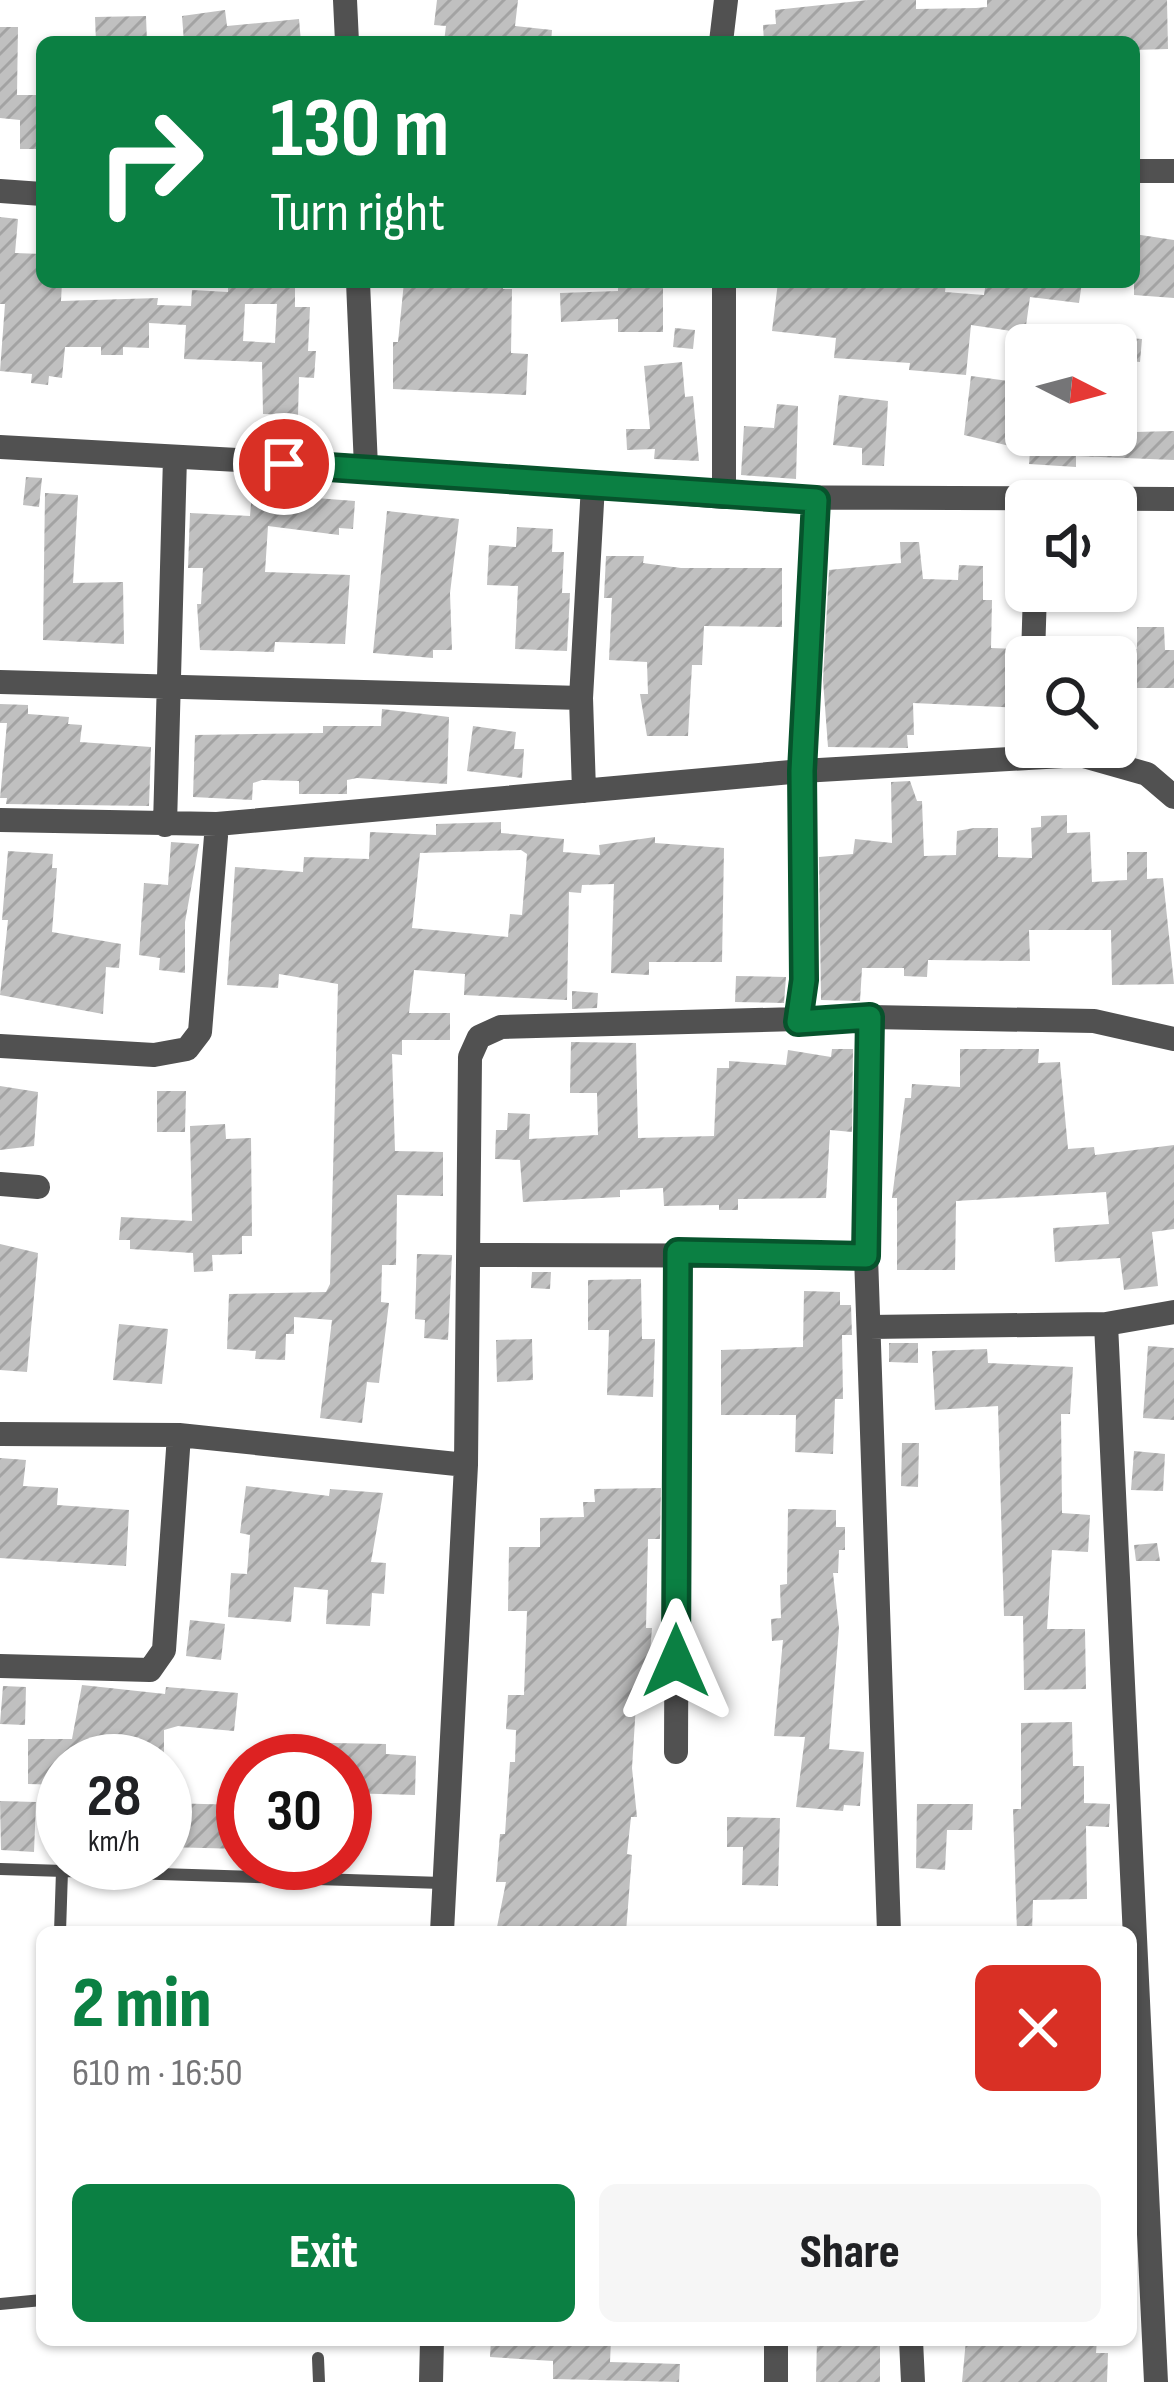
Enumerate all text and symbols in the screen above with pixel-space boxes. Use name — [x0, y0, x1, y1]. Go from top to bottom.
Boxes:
text: 130 m — [270, 79, 449, 180]
icon: right — [72, 84, 228, 240]
text: Turn right — [270, 181, 445, 246]
north arrow — [1005, 324, 1137, 456]
map controls — [1005, 324, 1137, 768]
pin — [233, 413, 335, 515]
icon: arrive — [251, 431, 317, 497]
button: sound — [1005, 480, 1137, 612]
button: search — [1005, 636, 1137, 768]
position arrow — [613, 1598, 739, 1724]
speed limit sign: 30 — [216, 1734, 372, 1890]
text: 28 — [87, 1761, 141, 1833]
text: km/h — [88, 1824, 140, 1860]
text: 2 min — [72, 1961, 212, 2048]
button: close — [975, 1965, 1101, 2091]
text: 610 m · 16:50 — [72, 2050, 243, 2097]
button: Exit — [72, 2184, 575, 2322]
button: Share — [599, 2184, 1101, 2322]

